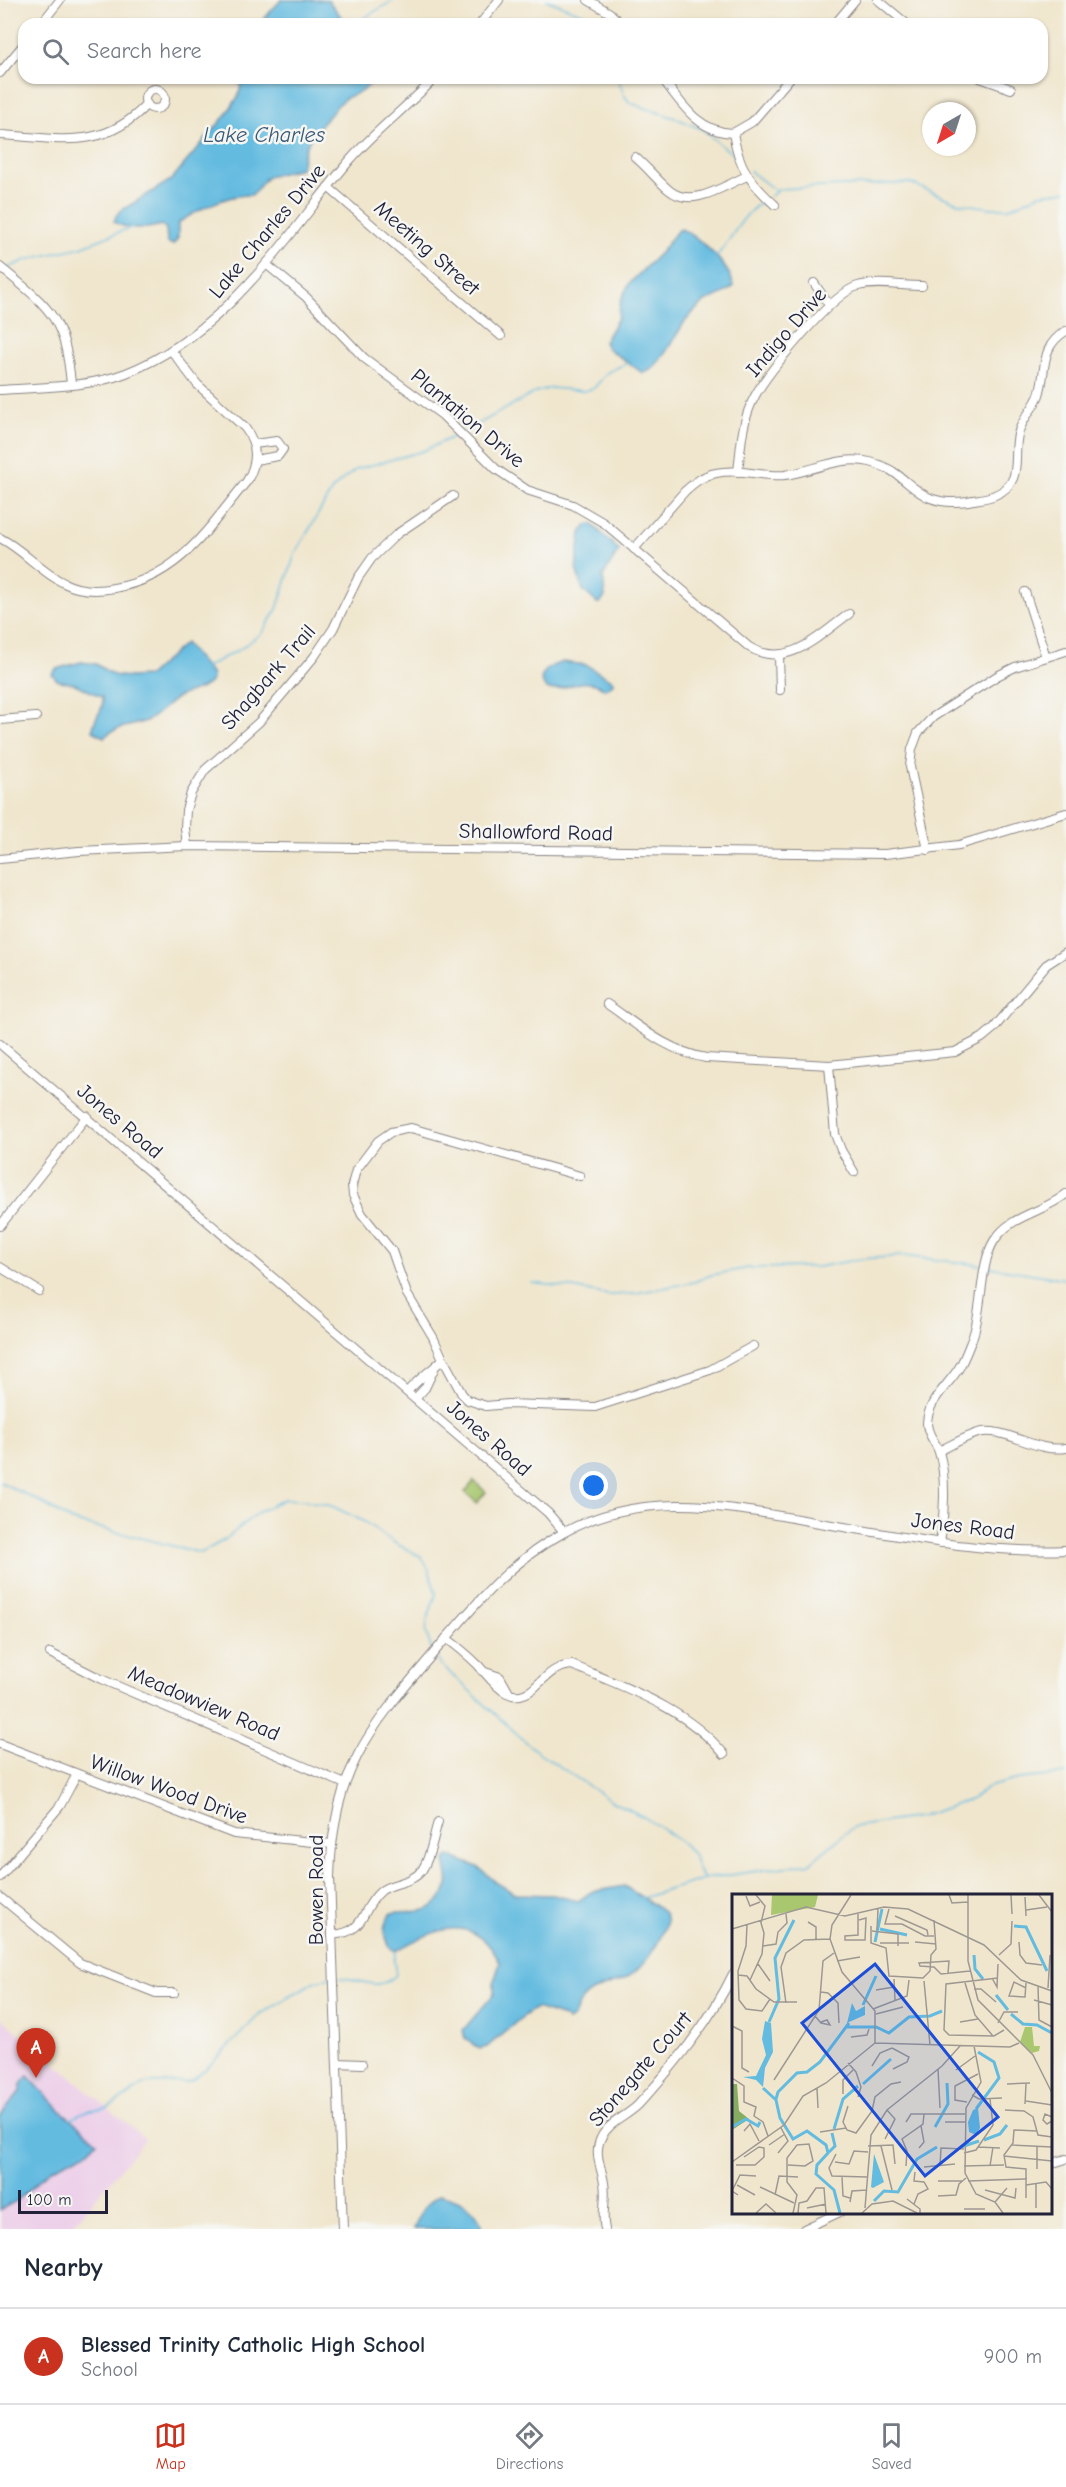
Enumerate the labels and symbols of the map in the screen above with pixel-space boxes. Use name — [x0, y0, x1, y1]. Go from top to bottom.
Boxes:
north arrow — [922, 102, 976, 156]
water label: Lake Charles — [203, 122, 326, 148]
street label: Lake Charles Drive — [204, 159, 330, 303]
street label: Meeting Street — [369, 196, 485, 301]
street label: Indigo Drive — [741, 283, 831, 381]
street label: Plantation Drive — [406, 364, 530, 472]
street label: Shagbark Trail — [216, 619, 320, 735]
street label: Shallowford Road — [459, 819, 613, 845]
street label: Jones Road — [72, 1078, 168, 1164]
street label: Jones Road — [442, 1395, 536, 1481]
your location — [579, 1471, 608, 1500]
street label: Jones Road — [910, 1508, 1016, 1544]
street label: Meadowview Road — [124, 1660, 284, 1746]
street label: Willow Wood Drive — [87, 1749, 251, 1829]
street label: Bowen Road — [304, 1835, 328, 1945]
inset map — [732, 1894, 1051, 2214]
street label: Stonegate Court — [584, 2006, 697, 2131]
pin: A — [16, 2028, 56, 2078]
scale bar — [18, 2187, 108, 2214]

